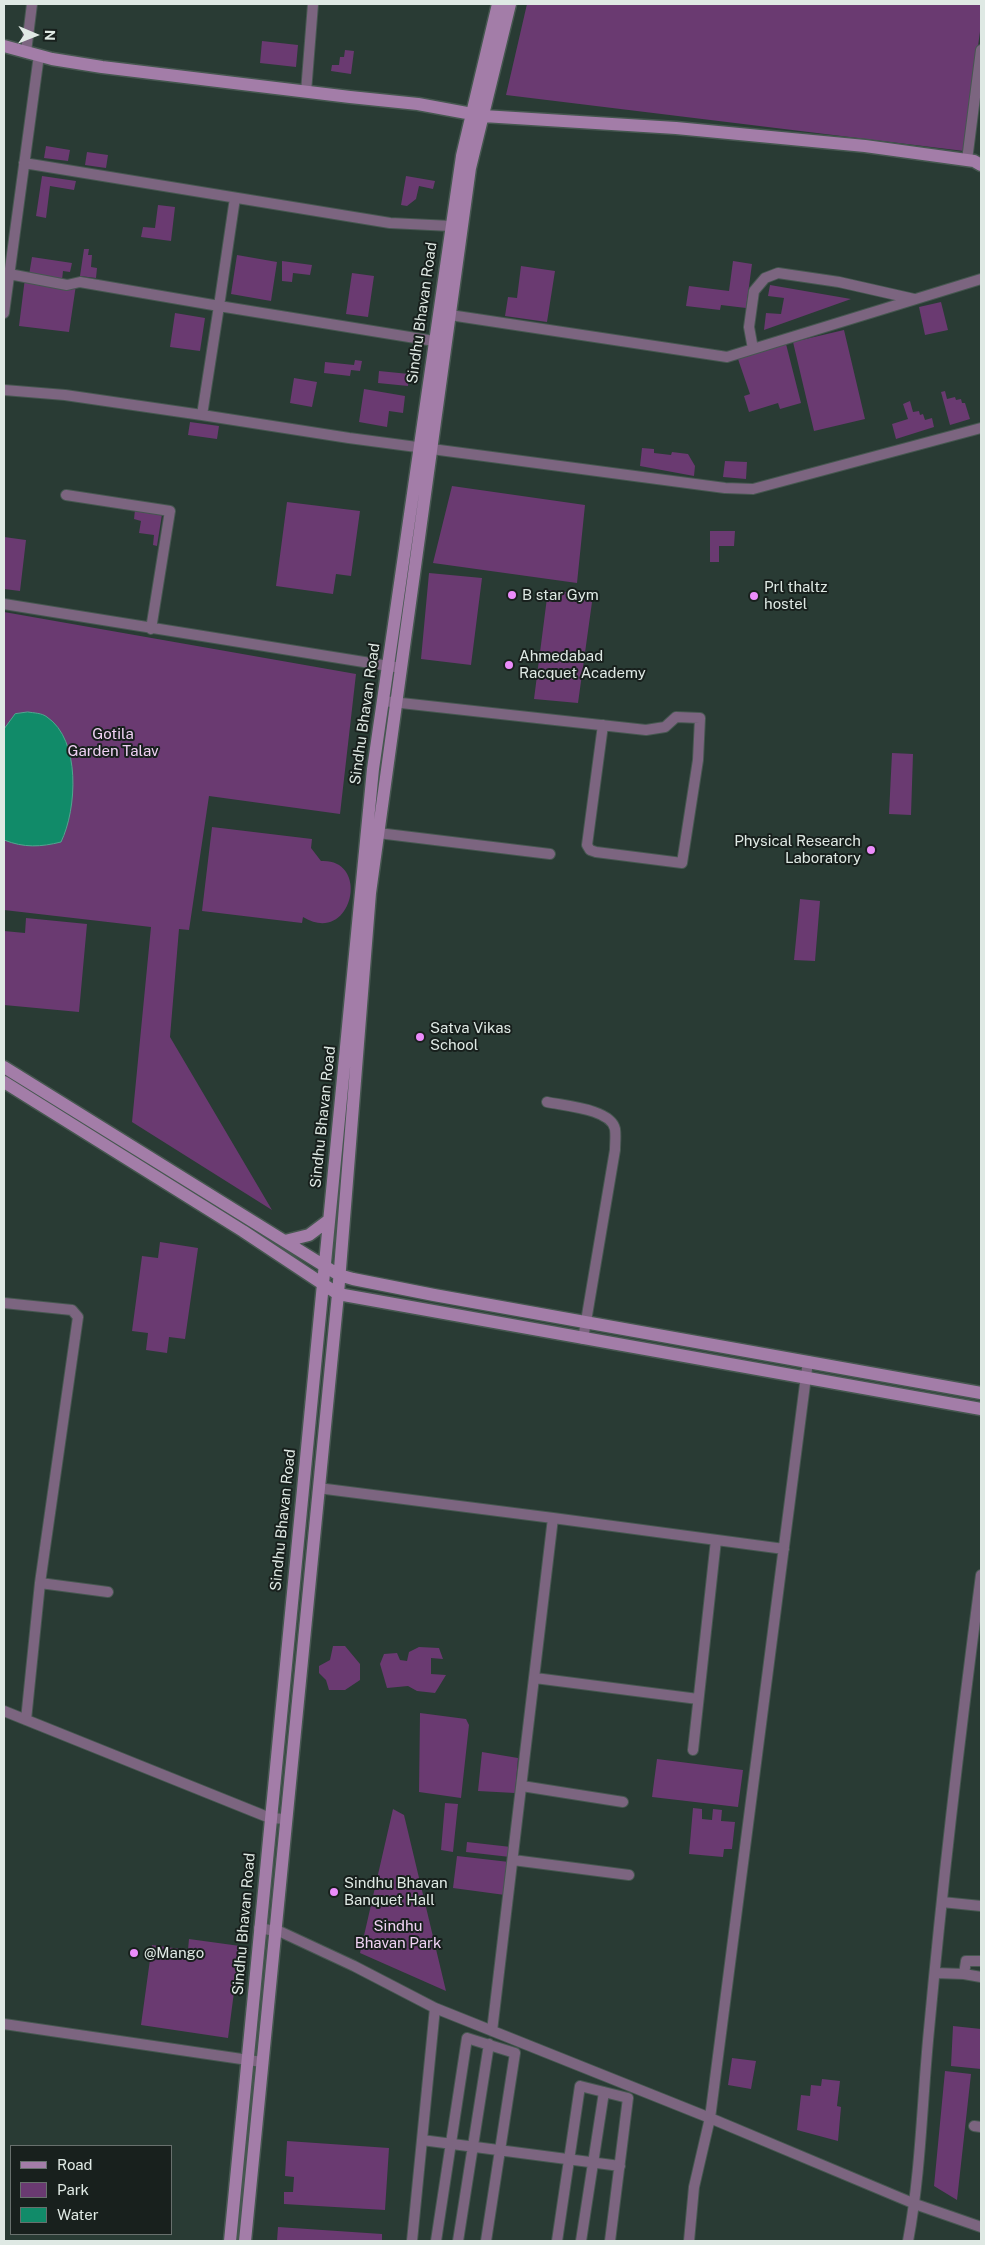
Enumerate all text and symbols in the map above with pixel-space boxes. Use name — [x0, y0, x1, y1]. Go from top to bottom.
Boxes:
north arrow — [10, 10, 60, 60]
text: N — [42, 30, 58, 41]
street label: Sindhu Bhavan Road — [403, 241, 441, 385]
place label: Prl thaltz hostel — [764, 578, 827, 613]
place label: B star Gym — [522, 586, 599, 604]
marker: B star Gym — [506, 589, 518, 601]
marker: Prl thaltz hostel — [748, 590, 760, 602]
street label: Sindhu Bhavan Road — [346, 642, 384, 786]
place label: Ahmedabad Racquet Academy — [519, 647, 646, 682]
marker: Ahmedabad Racquet Academy — [503, 659, 515, 671]
park label: Gotila Garden Talav — [67, 725, 159, 760]
place label: Physical Research Laboratory — [734, 832, 861, 867]
marker: Physical Research Laboratory — [865, 844, 877, 856]
place label: Satva Vikas School — [430, 1019, 511, 1054]
marker: Satva Vikas School — [414, 1031, 426, 1043]
street label: Sindhu Bhavan Road — [307, 1045, 339, 1189]
street label: Sindhu Bhavan Road — [267, 1448, 299, 1592]
street label: Sindhu Bhavan Road — [229, 1852, 259, 1996]
place label: Sindhu Bhavan Banquet Hall — [344, 1874, 448, 1909]
marker: Sindhu Bhavan Banquet Hall — [328, 1886, 340, 1898]
park label: Sindhu Bhavan Park — [355, 1917, 441, 1952]
place label: @Mango — [144, 1944, 204, 1962]
marker: @Mango — [128, 1947, 140, 1959]
legend — [10, 2145, 172, 2235]
text: Road — [57, 2156, 93, 2173]
text: Park — [57, 2181, 89, 2198]
text: Water — [57, 2206, 99, 2223]

